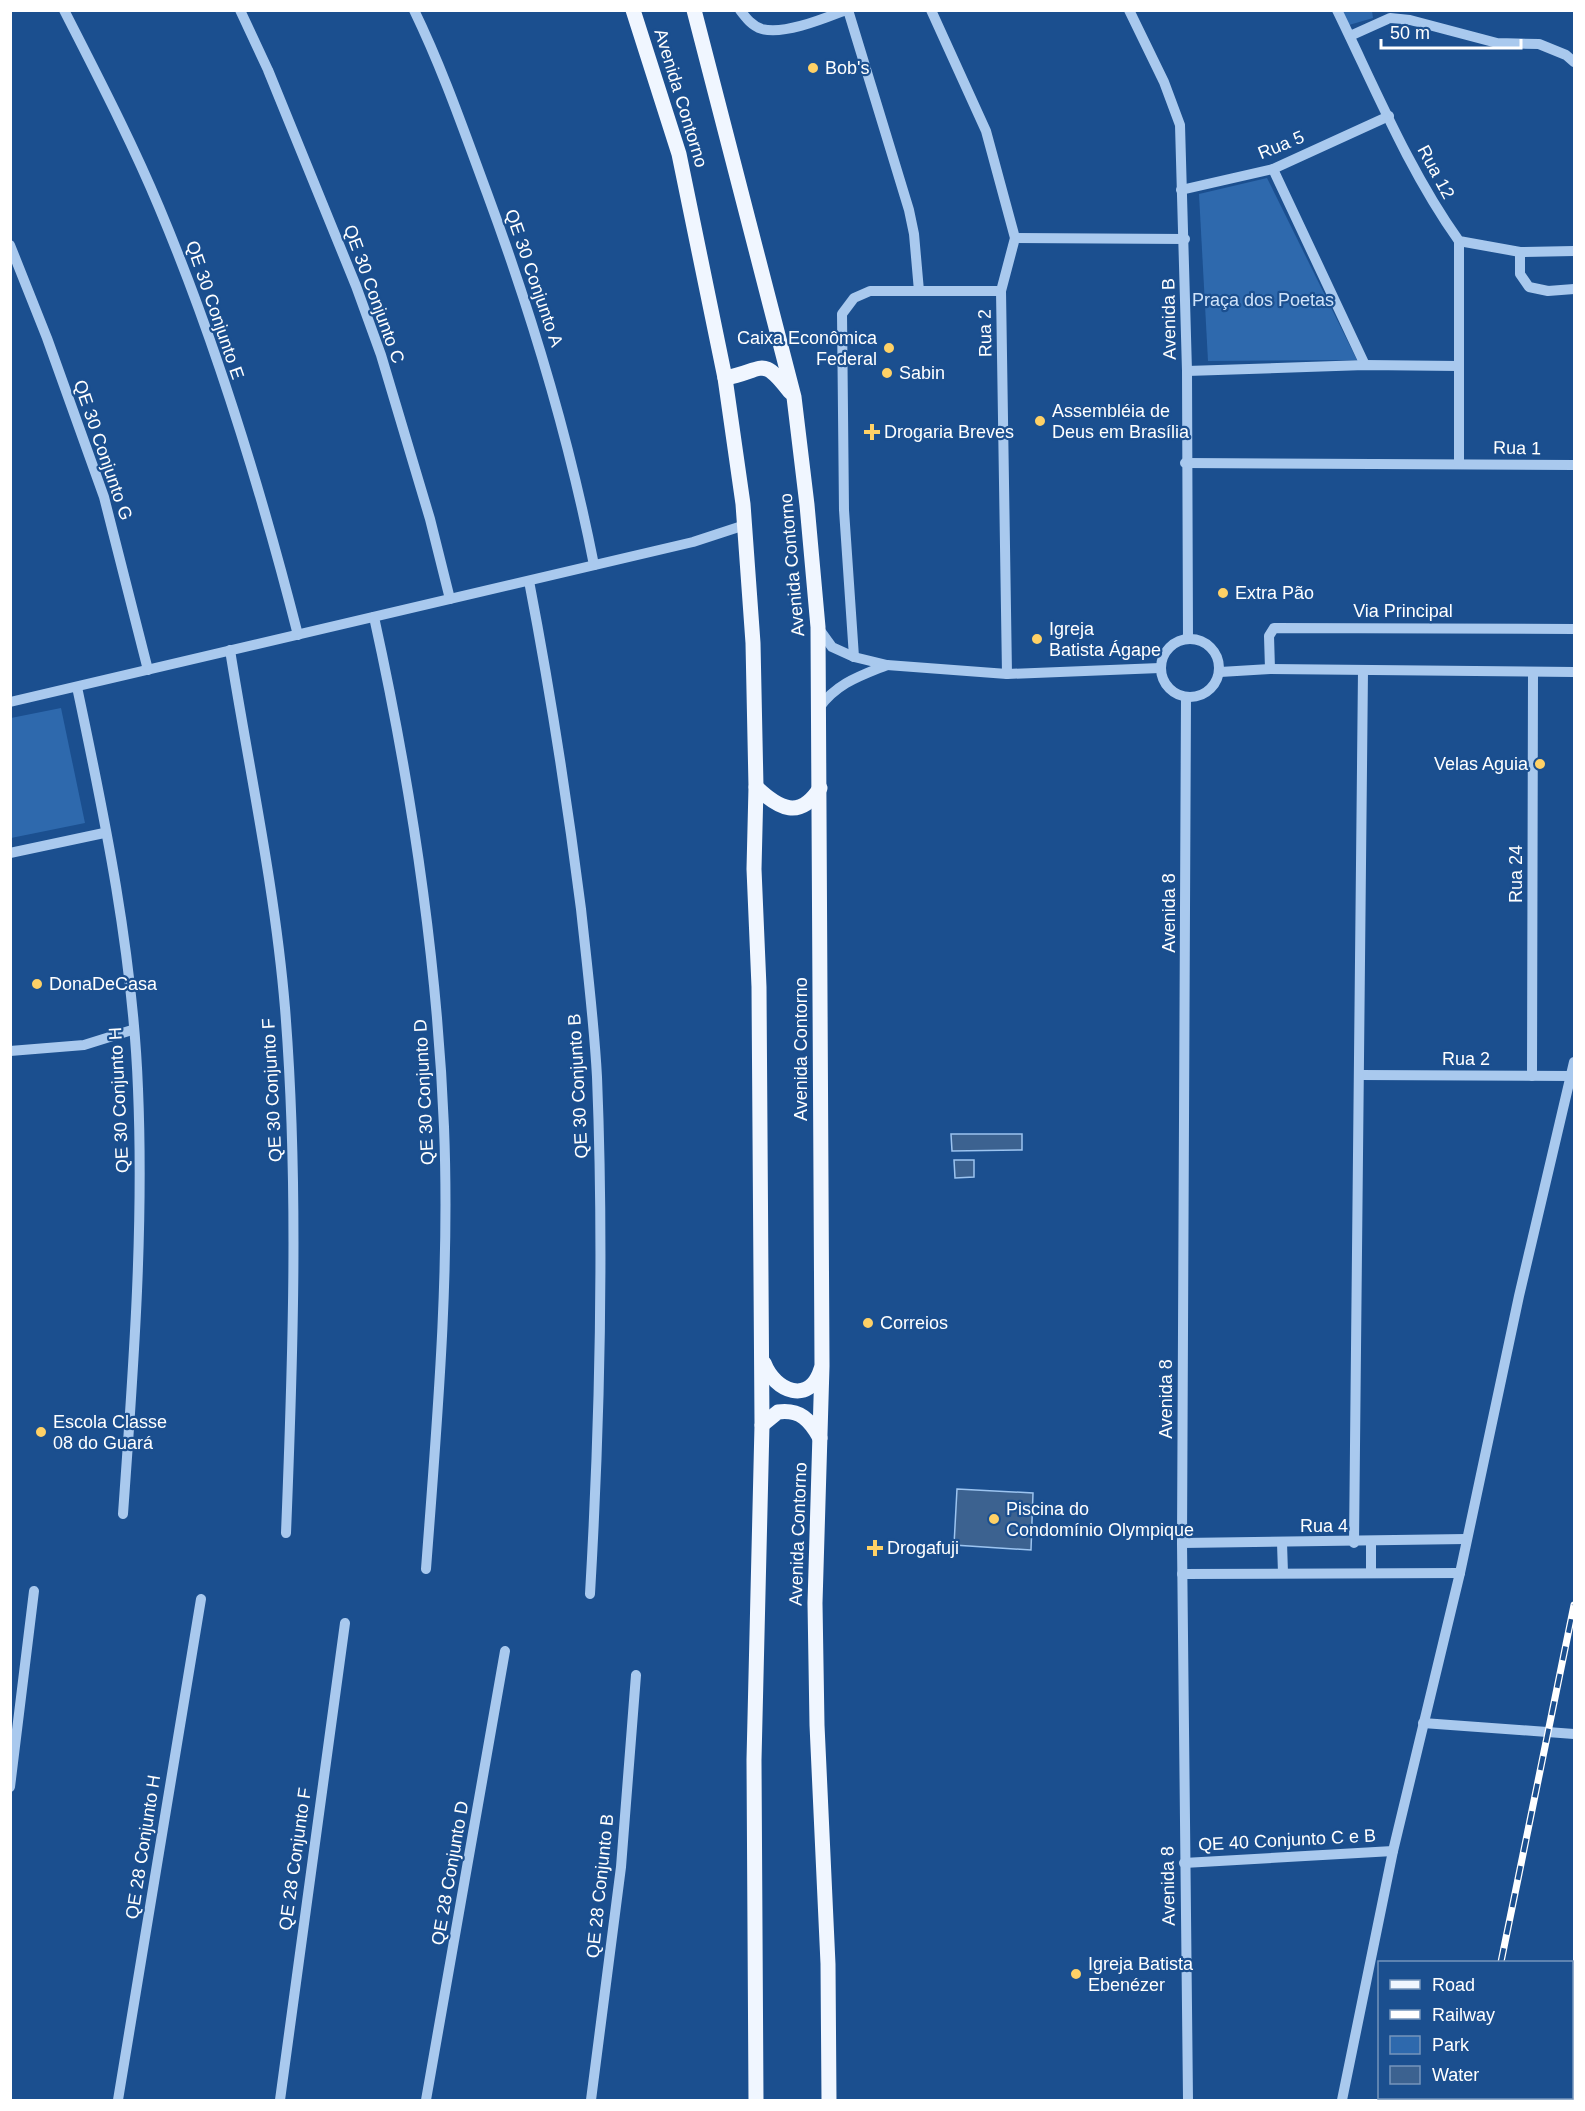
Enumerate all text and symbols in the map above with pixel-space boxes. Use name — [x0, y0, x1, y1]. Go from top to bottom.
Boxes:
scale bar — [1381, 12, 1520, 50]
text: 50 m — [1390, 23, 1430, 43]
street label: Avenida Contorno — [650, 26, 712, 170]
place label: Bob's — [825, 58, 869, 78]
marker: Bob's — [806, 61, 820, 75]
street label: Rua 5 — [1255, 127, 1307, 163]
street label: Rua 12 — [1414, 142, 1458, 202]
street label: QE 30 Conjunto A — [501, 207, 567, 349]
street label: QE 30 Conjunto C — [340, 222, 408, 366]
street label: QE 30 Conjunto E — [182, 238, 248, 382]
street label: Avenida B — [1158, 278, 1180, 360]
park label: Praça dos Poetas — [1192, 290, 1334, 310]
street label: Rua 2 — [975, 309, 995, 357]
place label: Caixa Econômica Federal — [737, 328, 878, 369]
marker: Caixa Econômica Federal — [882, 341, 896, 355]
place label: Sabin — [899, 363, 945, 383]
marker: Sabin — [880, 366, 894, 380]
street label: QE 30 Conjunto G — [70, 377, 136, 523]
place label: Assembléia de Deus em Brasília — [1052, 401, 1190, 442]
marker: Assembléia de Deus em Brasília — [1033, 414, 1047, 428]
place label: Drogaria Breves — [884, 422, 1014, 442]
marker: Drogaria Breves — [865, 425, 879, 439]
street label: Rua 1 — [1493, 438, 1541, 458]
street label: Avenida Contorno — [776, 493, 808, 637]
place label: Extra Pão — [1235, 583, 1314, 603]
marker: Extra Pão — [1216, 586, 1230, 600]
street label: Via Principal — [1353, 601, 1453, 621]
place label: Igreja Batista Ágape — [1049, 619, 1161, 660]
marker: Igreja Batista Ágape — [1030, 632, 1044, 646]
place label: Velas Aguia — [1434, 754, 1529, 774]
marker: Velas Aguia — [1533, 757, 1547, 771]
street label: Rua 24 — [1506, 845, 1526, 903]
street label: Avenida 8 — [1159, 873, 1179, 953]
place label: DonaDeCasa — [49, 974, 158, 994]
marker: DonaDeCasa — [30, 977, 44, 991]
street label: Avenida Contorno — [791, 977, 811, 1121]
street label: QE 30 Conjunto B — [564, 1013, 592, 1159]
street label: QE 30 Conjunto F — [258, 1018, 286, 1162]
street label: QE 30 Conjunto D — [410, 1019, 438, 1165]
street label: QE 30 Conjunto H — [105, 1027, 133, 1173]
street label: Rua 2 — [1442, 1049, 1490, 1069]
place label: Correios — [880, 1313, 948, 1333]
marker: Correios — [861, 1316, 875, 1330]
street label: Avenida 8 — [1156, 1359, 1176, 1439]
place label: Escola Classe 08 do Guará — [53, 1412, 167, 1453]
marker: Escola Classe 08 do Guará — [34, 1425, 48, 1439]
street label: Avenida Contorno — [785, 1462, 811, 1606]
place label: Piscina do Condomínio Olympique — [1006, 1499, 1194, 1540]
marker: Piscina do Condomínio Olympique — [987, 1512, 1001, 1526]
street label: Rua 4 — [1300, 1516, 1348, 1536]
place label: Drogafuji — [887, 1538, 959, 1558]
marker: Drogafuji — [868, 1541, 882, 1555]
street label: QE 28 Conjunto H — [122, 1773, 164, 1921]
street label: QE 28 Conjunto F — [275, 1786, 315, 1932]
street label: QE 28 Conjunto D — [427, 1799, 473, 1947]
street label: QE 28 Conjunto B — [582, 1813, 618, 1959]
street label: QE 40 Conjunto C e B — [1198, 1825, 1376, 1855]
street label: Avenida 8 — [1157, 1846, 1179, 1926]
place label: Igreja Batista Ebenézer — [1088, 1954, 1194, 1995]
legend — [1378, 1961, 1573, 2099]
marker: Igreja Batista Ebenézer — [1069, 1967, 1083, 1981]
text: Road — [1432, 1975, 1475, 1995]
text: Railway — [1432, 2005, 1495, 2025]
text: Park — [1432, 2035, 1470, 2055]
text: Water — [1432, 2065, 1479, 2085]

